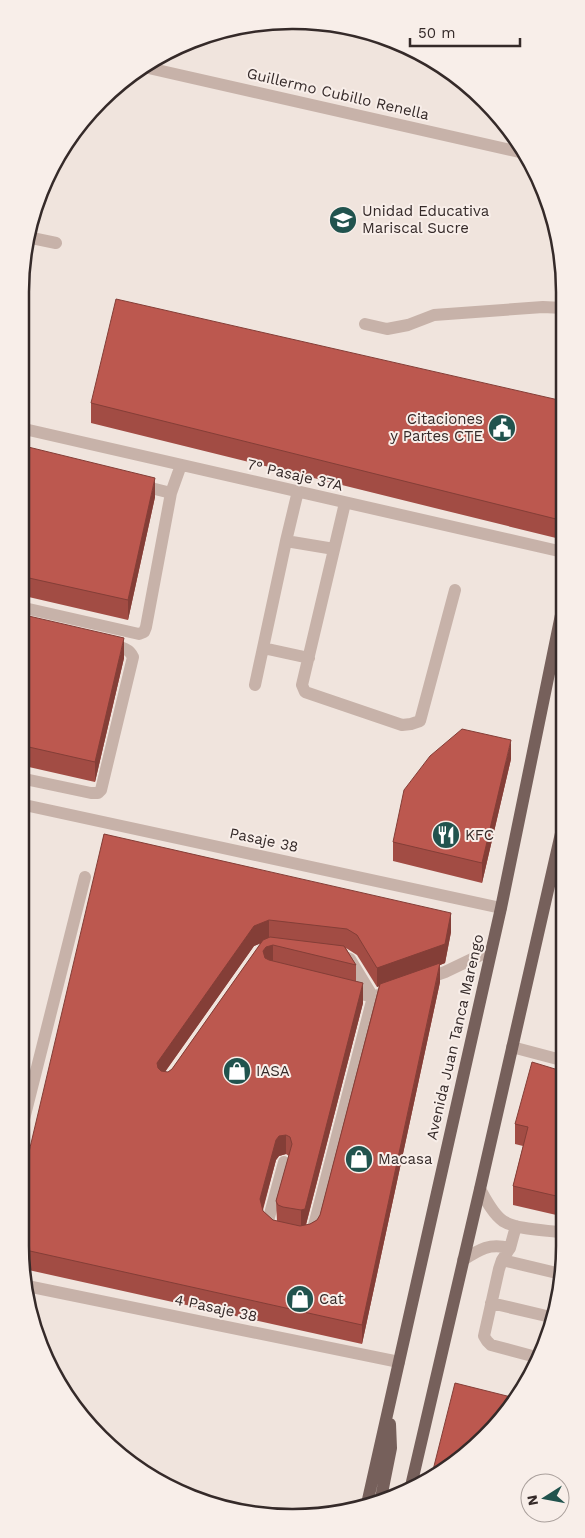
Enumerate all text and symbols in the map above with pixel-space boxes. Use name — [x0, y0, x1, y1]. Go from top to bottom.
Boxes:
scale bar — [410, 15, 520, 47]
text: 50 m — [418, 24, 455, 42]
street label: Guillermo Cubillo Renella — [245, 64, 431, 124]
place label: Unidad Educativa Mariscal Sucre — [362, 202, 490, 237]
school or university icon: Unidad Educativa Mariscal Sucre — [328, 205, 358, 235]
place label: Citaciones y Partes CTE — [390, 410, 483, 445]
public building icon: Citaciones y Partes CTE — [487, 413, 517, 443]
street label: 7° Pasaje 37A — [245, 455, 345, 495]
restaurant icon: KFC — [431, 820, 461, 850]
street label: Pasaje 38 — [228, 824, 300, 856]
place label: KFC — [465, 826, 494, 844]
street label: Avenida Juan Tanca Marengo — [423, 932, 487, 1142]
shop icon: IASA — [222, 1056, 252, 1086]
place label: IASA — [256, 1062, 290, 1080]
shop icon: Macasa — [344, 1144, 374, 1174]
place label: Macasa — [378, 1150, 433, 1168]
shop icon: Cat — [285, 1284, 315, 1314]
street label: 4 Pasaje 38 — [173, 1290, 259, 1326]
place label: Cat — [319, 1290, 344, 1308]
north arrow — [520, 1473, 570, 1523]
text: N — [523, 1494, 541, 1507]

